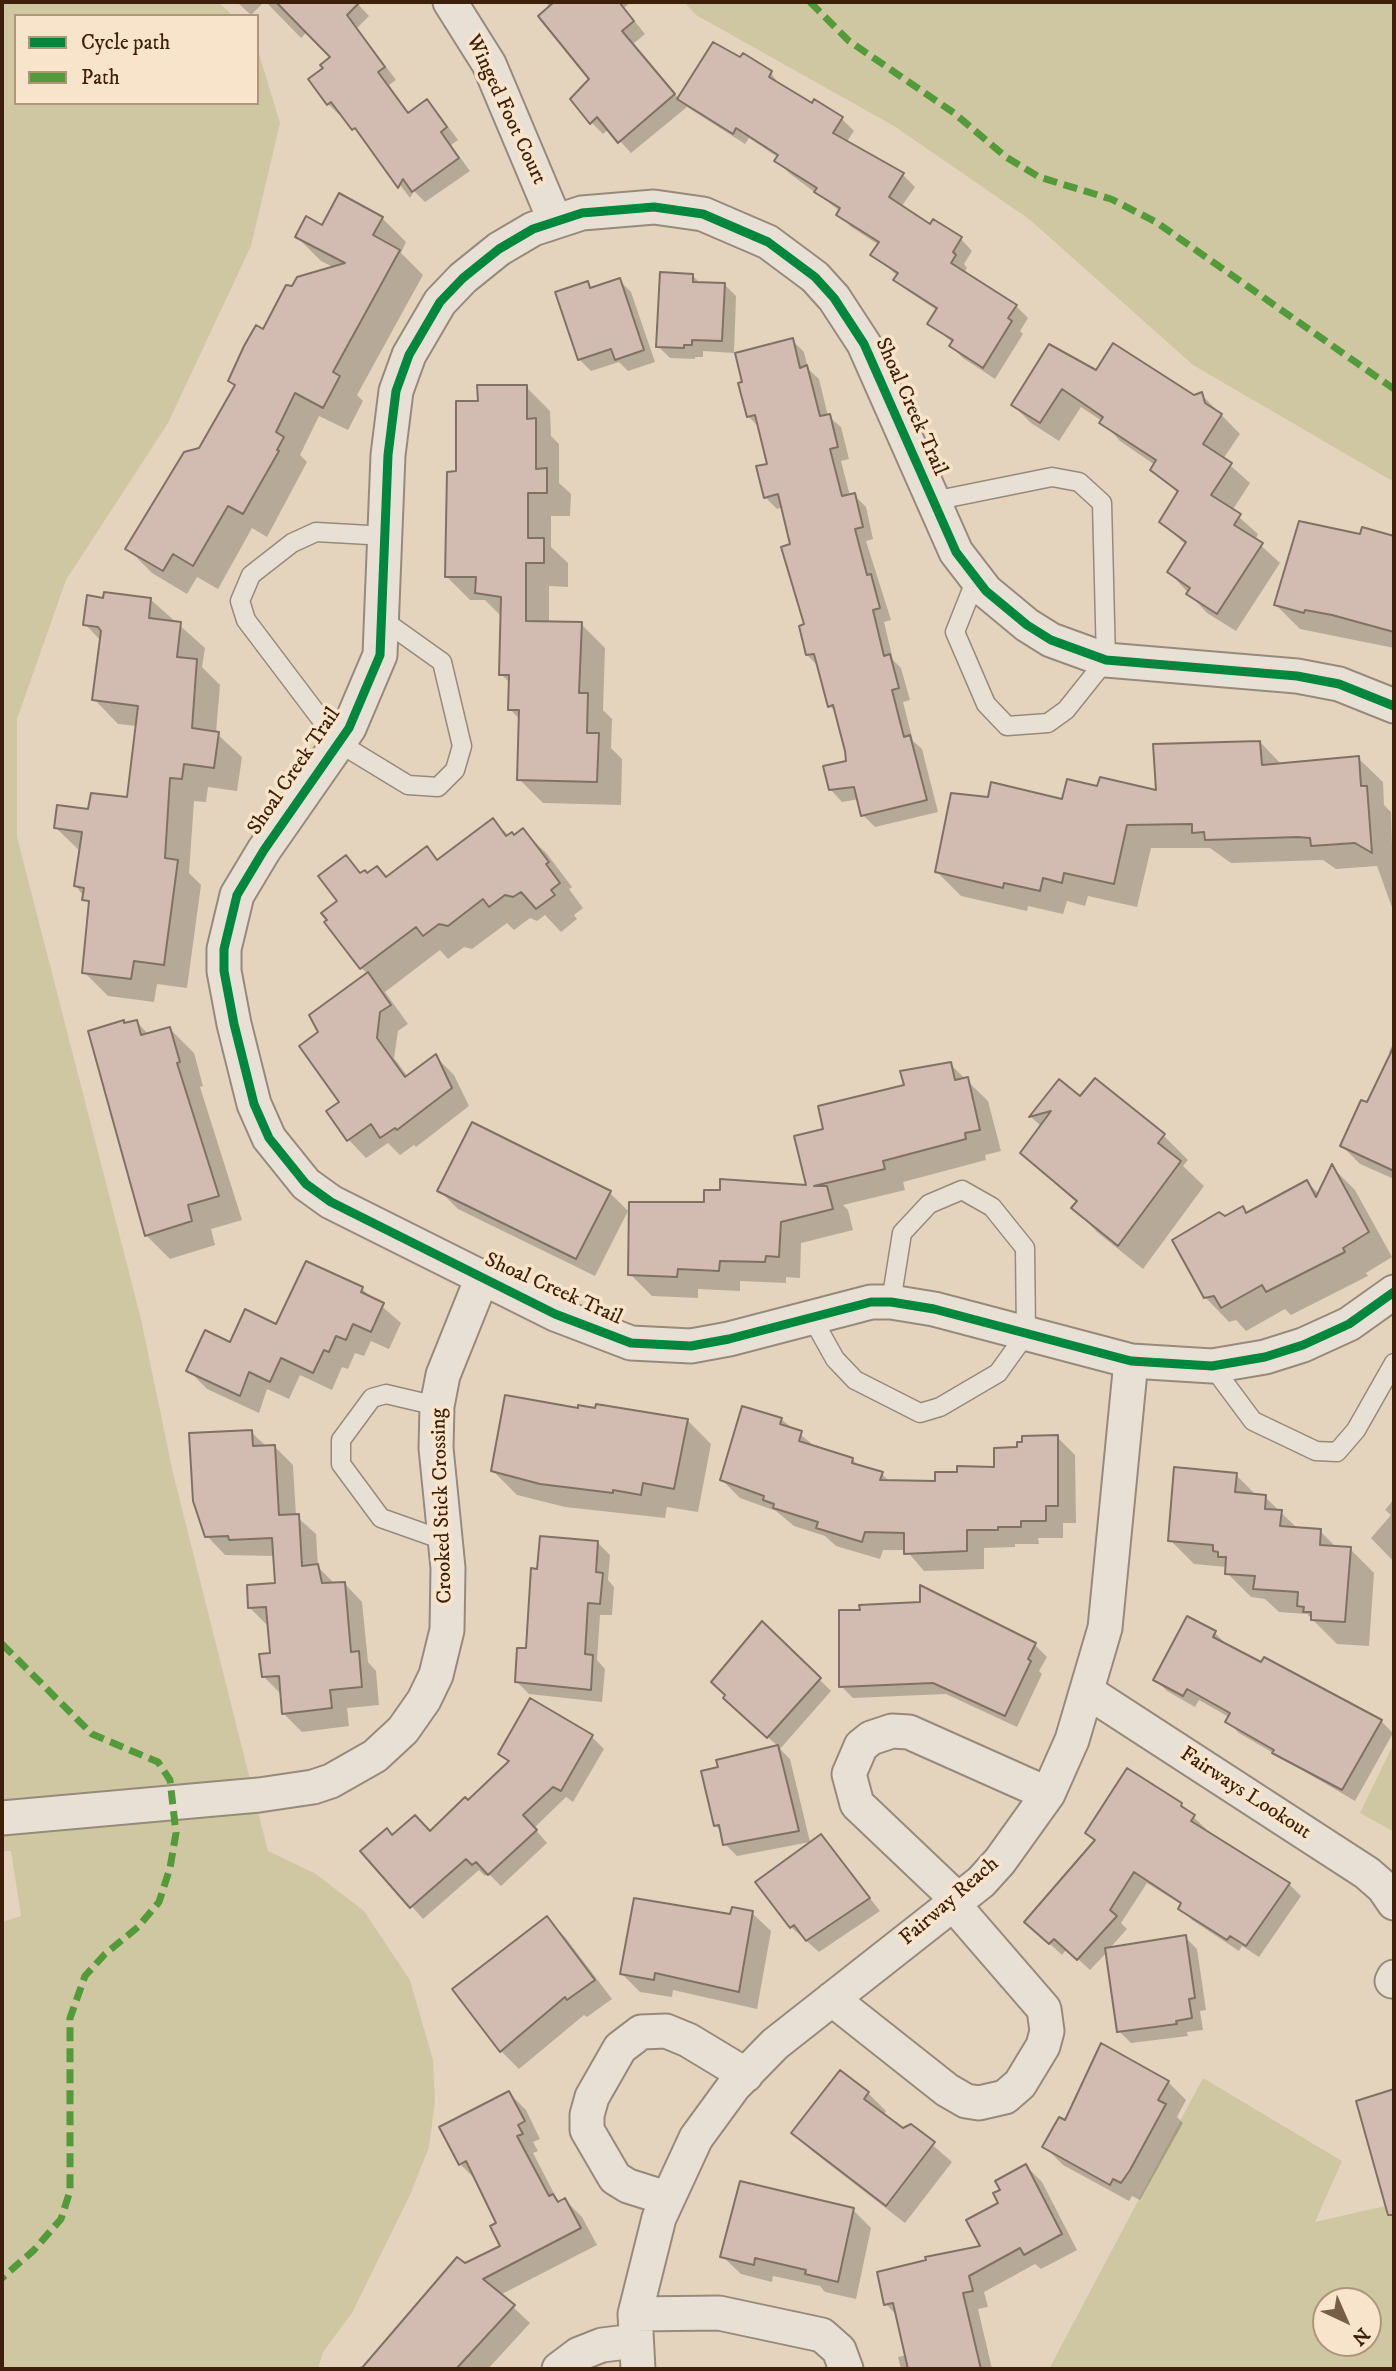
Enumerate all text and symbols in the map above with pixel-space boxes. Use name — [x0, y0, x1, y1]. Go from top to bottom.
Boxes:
legend — [14, 14, 259, 105]
text: Cycle path — [81, 30, 170, 56]
street label: Winged Foot Court — [459, 31, 551, 189]
text: Path — [81, 65, 120, 91]
street label: Shoal Creek Trail — [868, 334, 952, 480]
street label: Shoal Creek Trail — [243, 704, 347, 840]
street label: Shoal Creek Trail — [480, 1248, 626, 1332]
street label: Crooked Stick Crossing — [427, 1408, 459, 1604]
street label: Fairways Lookout — [1175, 1742, 1315, 1846]
street label: Fairway Reach — [895, 1852, 1005, 1952]
north arrow — [1312, 2287, 1382, 2357]
text: N — [1347, 2322, 1374, 2350]

